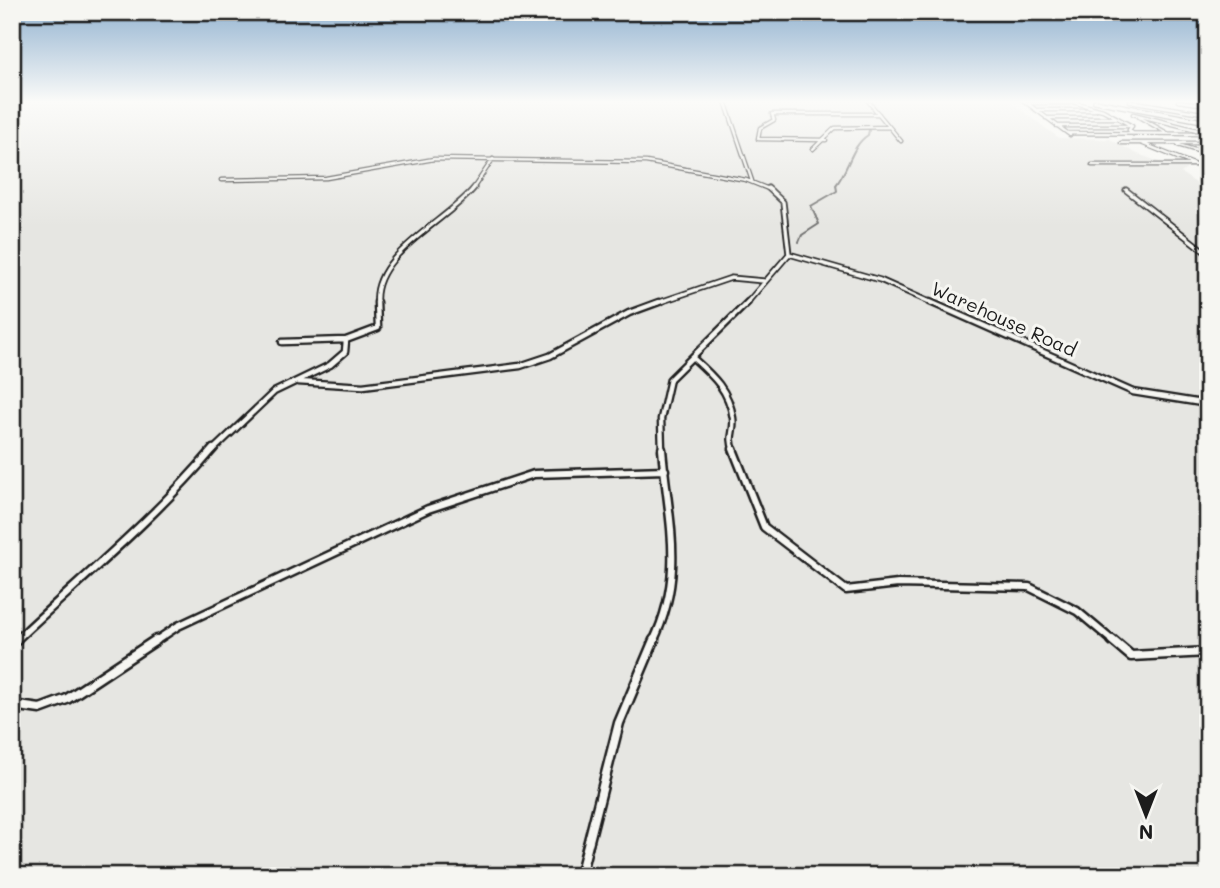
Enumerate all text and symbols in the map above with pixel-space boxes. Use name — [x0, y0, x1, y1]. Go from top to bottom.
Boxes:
street label: Warehouse Road — [928, 275, 1081, 362]
north arrow — [1112, 780, 1182, 850]
text: N — [1139, 820, 1153, 845]

